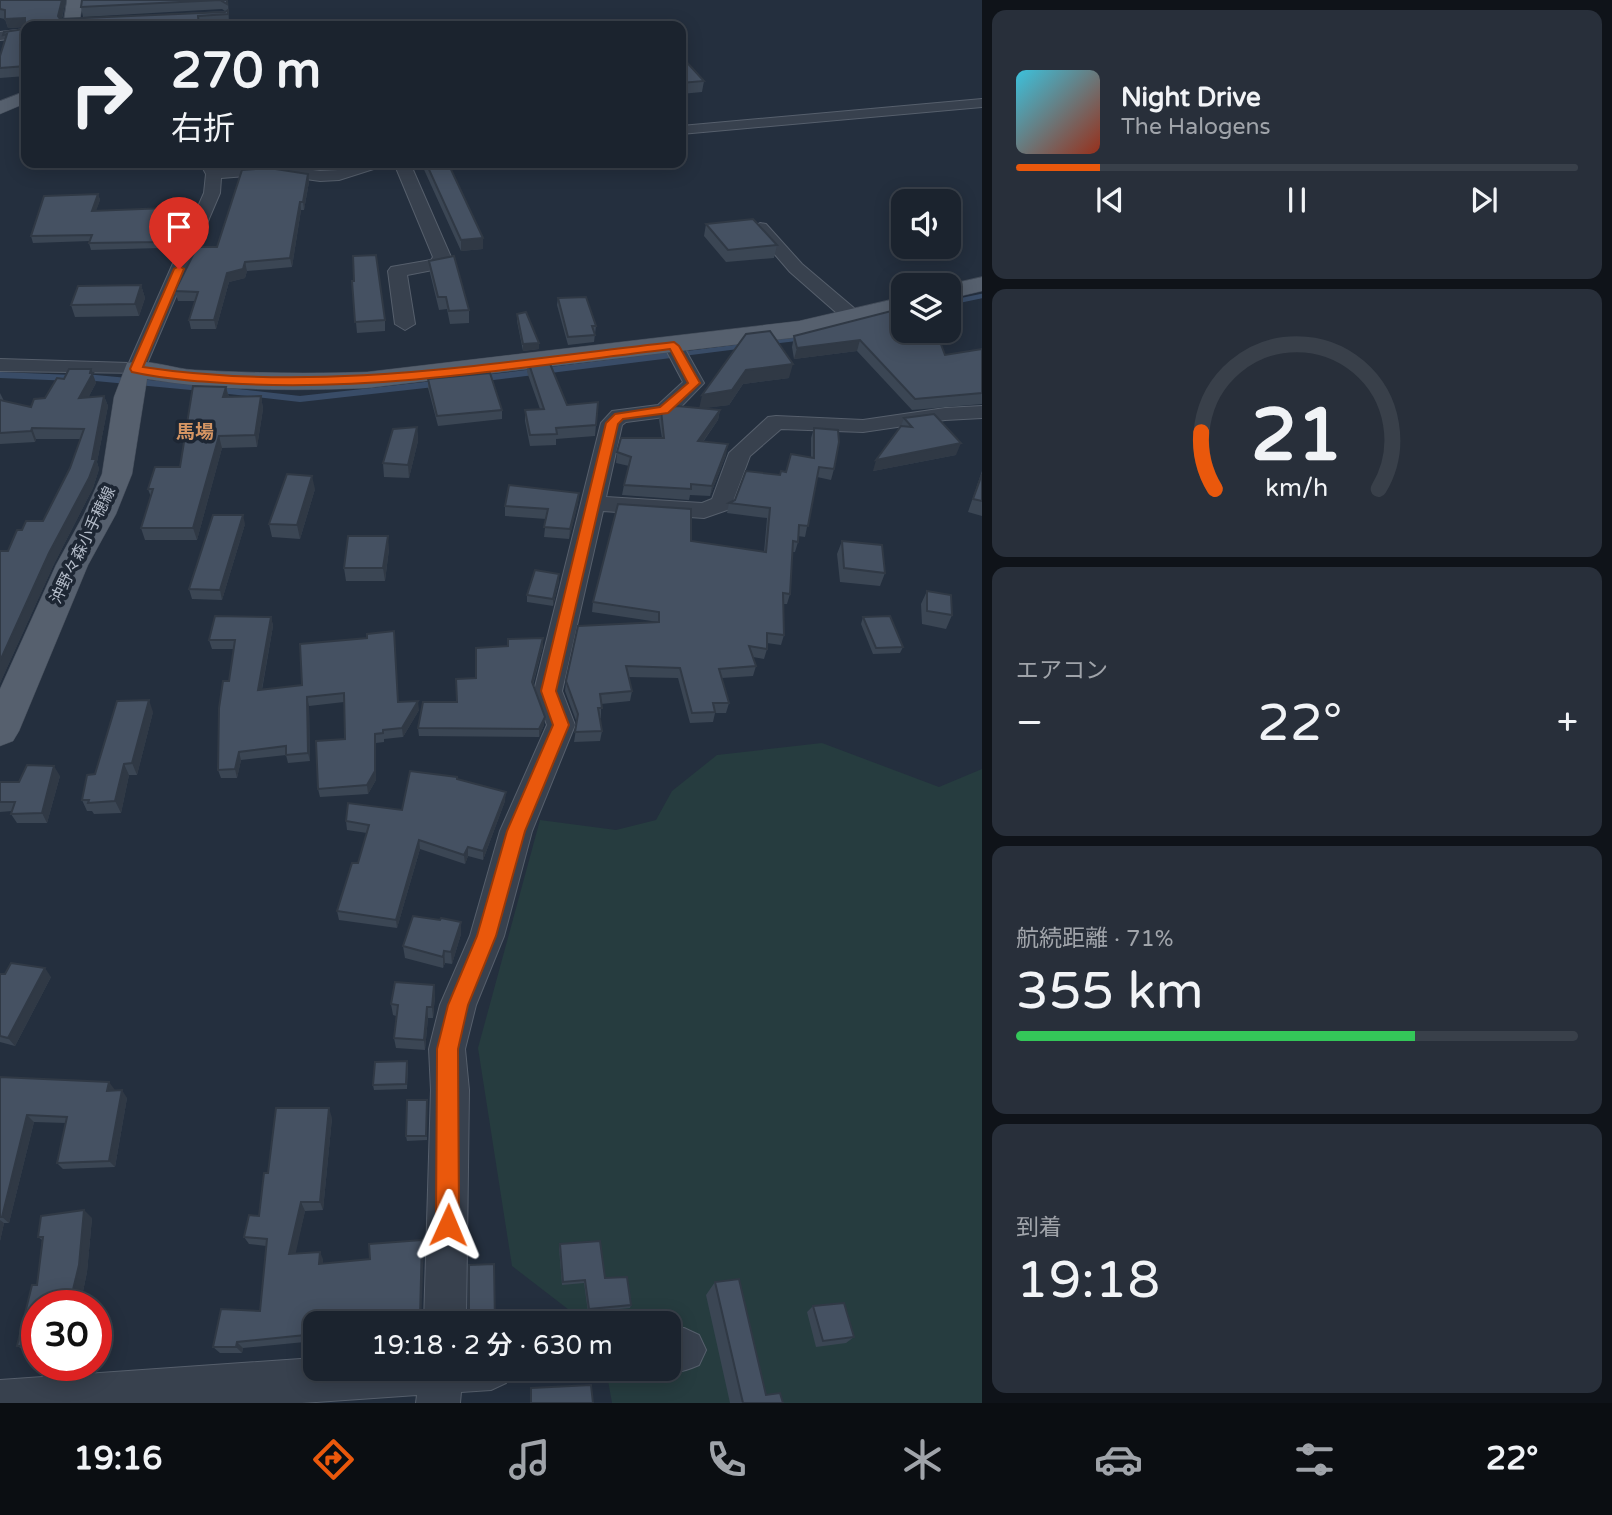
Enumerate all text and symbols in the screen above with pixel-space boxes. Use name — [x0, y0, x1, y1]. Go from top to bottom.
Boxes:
text: 270 m — [171, 42, 321, 101]
icon: right — [56, 49, 147, 140]
text: Night Drive — [1121, 82, 1261, 113]
text: 右折 — [171, 110, 235, 148]
text: The Halogens — [1121, 113, 1270, 141]
icon: previous — [1091, 181, 1129, 219]
icon: pause — [1278, 181, 1316, 219]
icon: next — [1465, 181, 1503, 219]
map controls — [891, 189, 961, 343]
button: sound — [891, 189, 961, 259]
pin — [149, 197, 209, 269]
icon: arrive — [160, 208, 198, 246]
button: layers — [891, 273, 961, 343]
text: 21 — [1251, 392, 1343, 480]
district label: 馬場 — [176, 421, 214, 443]
text: km/h — [1266, 473, 1328, 503]
street label: 沖野々森小手穂線 — [46, 483, 120, 607]
text: エアコン — [1016, 657, 1108, 685]
text: 22° — [1257, 692, 1342, 755]
text: − — [1016, 700, 1043, 746]
text: + — [1557, 700, 1578, 746]
text: 航続距離 · 71% — [1016, 925, 1174, 953]
text: 355 km — [1016, 960, 1204, 1023]
position arrow — [411, 1188, 485, 1262]
text: 到着 — [1016, 1214, 1062, 1242]
text: 19:18 — [1016, 1249, 1160, 1312]
speed limit sign: 30 — [21, 1290, 112, 1381]
text: 19:18 · 2 分 · 630 m — [371, 1330, 613, 1361]
icon: directions — [309, 1435, 358, 1484]
icon: music — [505, 1435, 554, 1484]
icon: phone — [702, 1435, 751, 1484]
icon: climate — [898, 1435, 947, 1484]
icon: car — [1094, 1435, 1143, 1484]
icon: filters — [1290, 1435, 1339, 1484]
text: 19:16 — [74, 1440, 162, 1478]
text: 22° — [1486, 1440, 1538, 1478]

